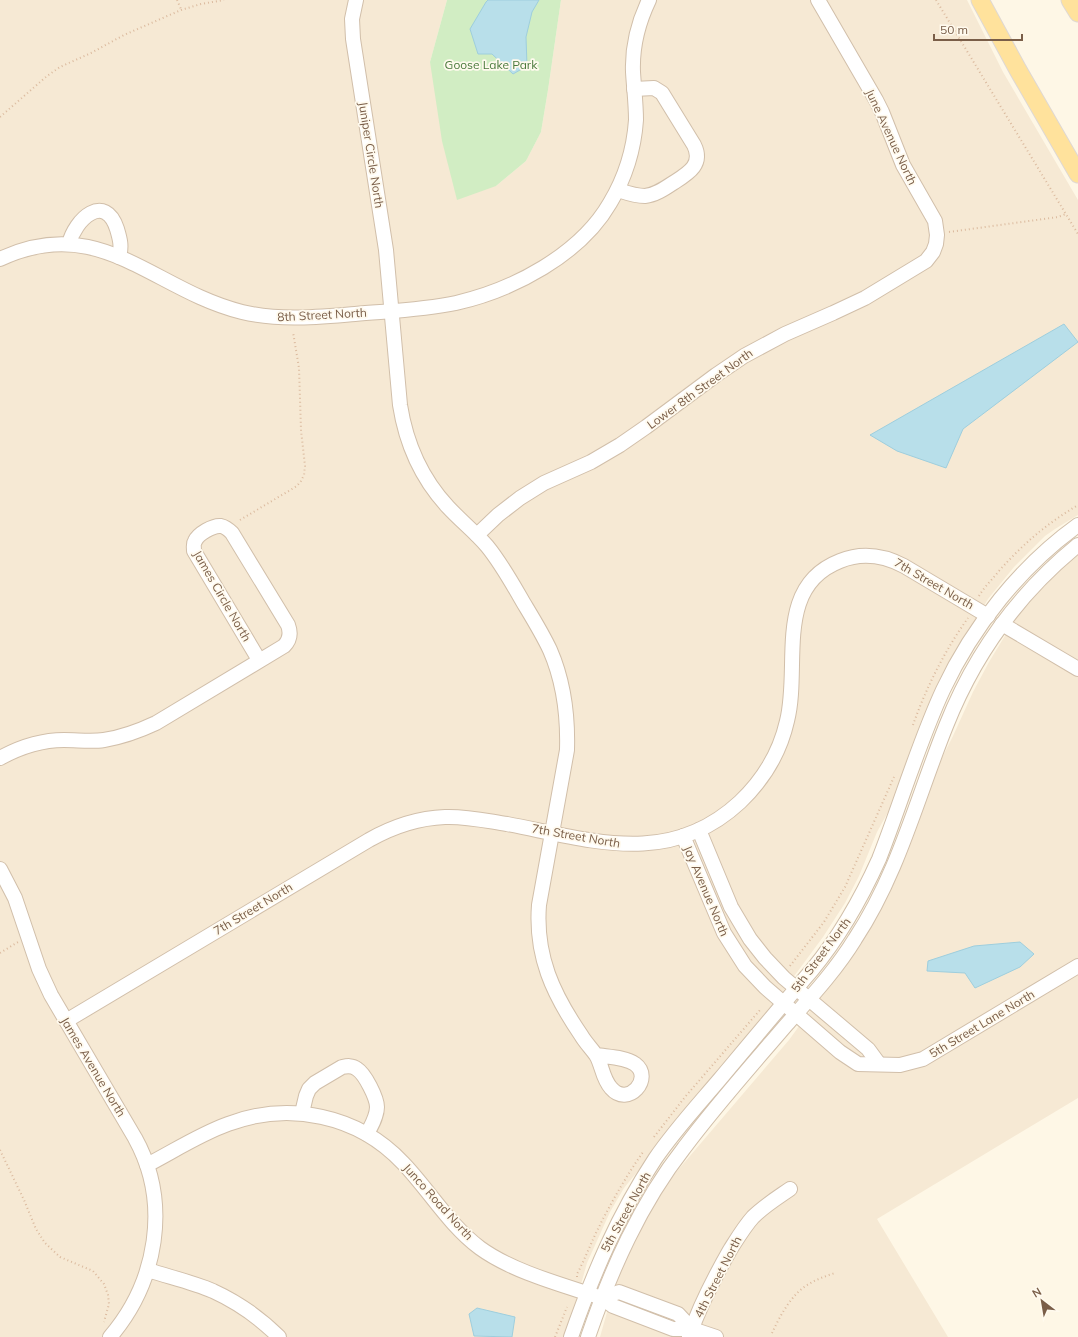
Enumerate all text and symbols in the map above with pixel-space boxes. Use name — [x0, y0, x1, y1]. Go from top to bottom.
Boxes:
scale bar — [934, 16, 1022, 42]
text: 50 m — [940, 22, 968, 37]
park label: Goose Lake Park — [445, 57, 538, 72]
street label: June Avenue North — [863, 86, 920, 187]
street label: Juniper Circle North — [356, 101, 387, 209]
street label: 8th Street North — [277, 305, 367, 324]
street label: Lower 8th Street North — [644, 345, 756, 432]
street label: James Circle North — [190, 547, 255, 644]
street label: 7th Street North — [892, 555, 977, 612]
street label: 7th Street North — [531, 820, 622, 851]
street label: Jay Avenue North — [681, 843, 732, 938]
street label: 7th Street North — [210, 879, 295, 938]
street label: 5th Street North — [788, 914, 854, 995]
street label: 5th Street Lane North — [926, 986, 1037, 1061]
street label: James Avenue North — [58, 1014, 129, 1119]
street label: Junco Road North — [400, 1160, 477, 1243]
street label: 5th Street North — [597, 1169, 654, 1255]
street label: 4th Street North — [691, 1233, 745, 1320]
north arrow — [1022, 1281, 1062, 1321]
text: N — [1030, 1284, 1044, 1301]

